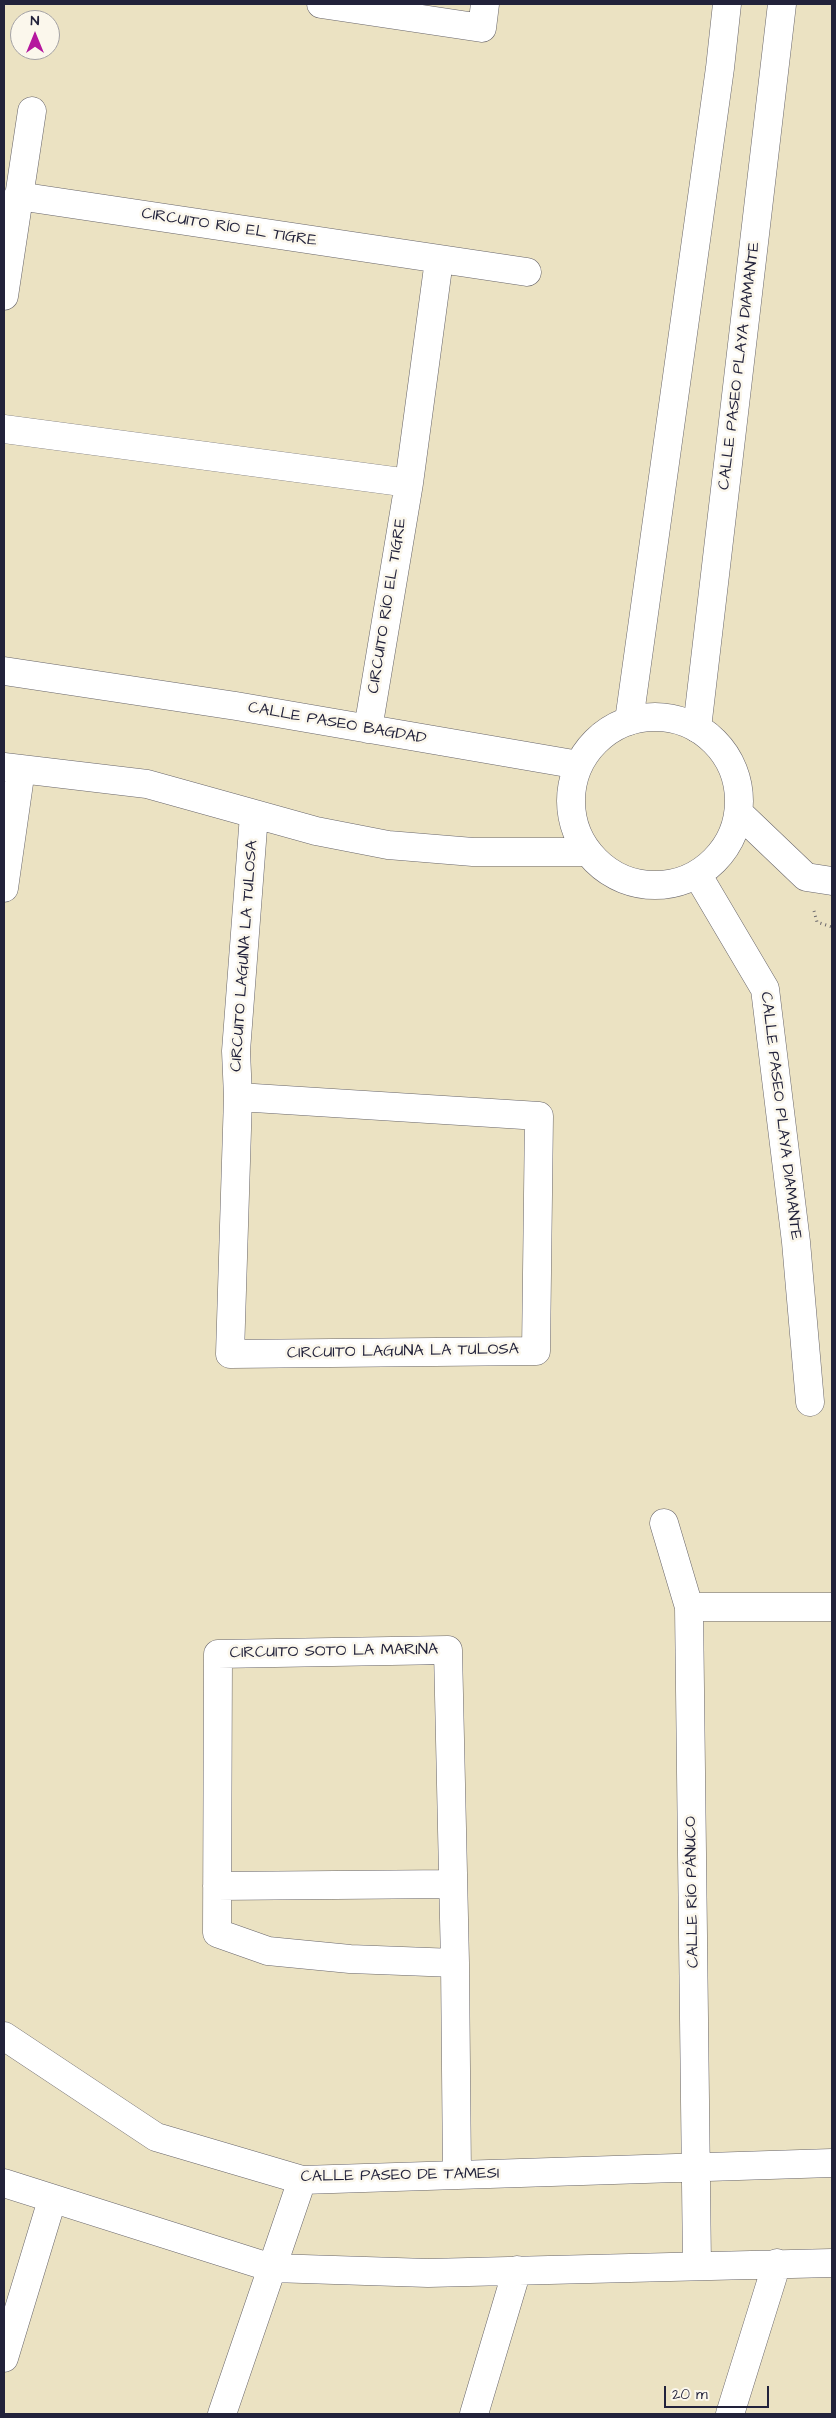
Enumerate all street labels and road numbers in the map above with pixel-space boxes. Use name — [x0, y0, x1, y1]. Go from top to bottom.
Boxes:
street label: CIRCUITO RÍO EL TIGRE — [140, 205, 318, 251]
street label: CALLE PASEO PLAYA DIAMANTE — [715, 241, 765, 491]
street label: CIRCUITO RÍO EL TIGRE — [365, 517, 411, 695]
street label: CALLE PASEO BAGDAD — [246, 699, 428, 749]
street label: CIRCUITO LAGUNA LA TULOSA — [227, 840, 263, 1072]
street label: CALLE PASEO PLAYA DIAMANTE — [755, 991, 805, 1241]
street label: CIRCUITO LAGUNA LA TULOSA — [287, 1340, 519, 1364]
street label: CIRCUITO SOTO LA MARINA — [230, 1641, 438, 1663]
street label: CALLE RÍO PÁNUCO — [682, 1816, 704, 1968]
street label: CALLE PASEO DE TAMESI — [300, 2165, 500, 2187]

